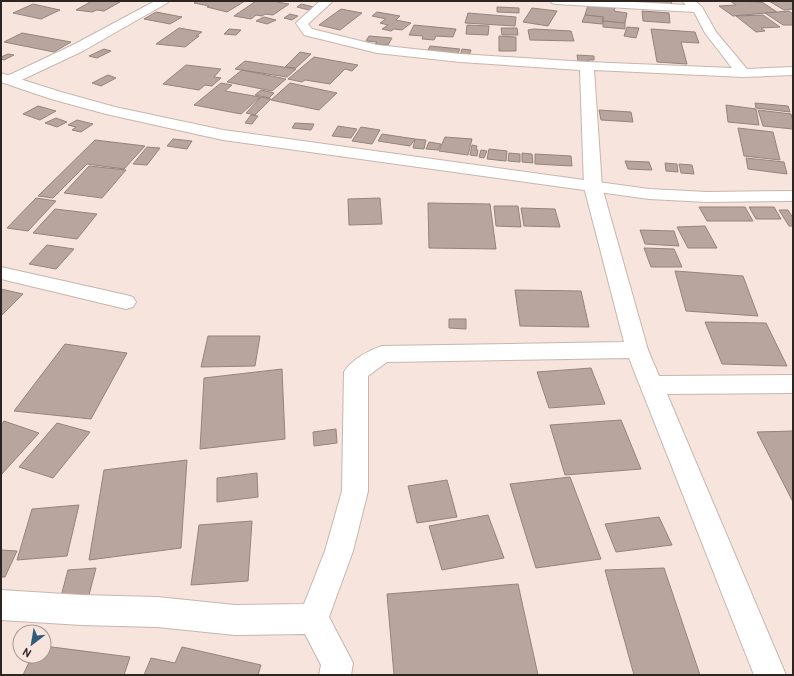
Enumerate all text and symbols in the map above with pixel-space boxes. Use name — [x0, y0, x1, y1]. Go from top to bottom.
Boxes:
north arrow — [12, 624, 52, 664]
text: N — [20, 645, 34, 661]

